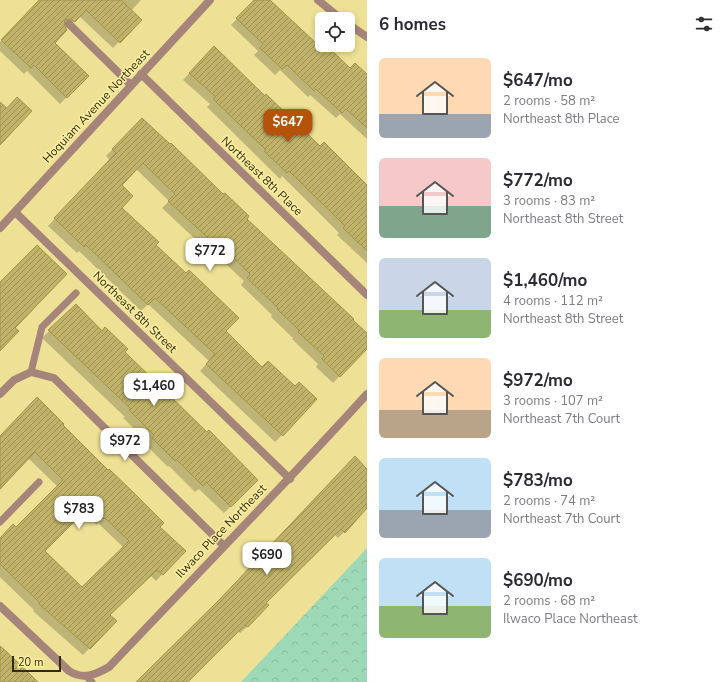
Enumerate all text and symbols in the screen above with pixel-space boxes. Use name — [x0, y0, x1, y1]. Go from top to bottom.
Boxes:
map controls — [315, 12, 355, 52]
button: locate — [315, 12, 355, 52]
text: 6 homes — [379, 13, 446, 36]
icon: filters — [693, 13, 715, 35]
street label: Hoquiam Avenue Northeast — [39, 45, 153, 166]
text: $647/mo — [503, 69, 573, 92]
icon: home — [411, 74, 459, 122]
text: 2 rooms · 58 m² — [503, 92, 595, 110]
pin: $647 — [264, 109, 312, 143]
text: Northeast 8th Place — [503, 110, 620, 128]
text: $647 — [272, 113, 304, 131]
street label: Northeast 8th Place — [218, 133, 306, 219]
text: $772/mo — [503, 169, 573, 192]
icon: home — [411, 174, 459, 222]
text: 3 rooms · 83 m² — [503, 192, 595, 210]
text: Northeast 8th Street — [503, 210, 623, 228]
pin: $772 — [186, 238, 234, 272]
text: $772 — [194, 242, 226, 260]
street label: Northeast 8th Street — [90, 268, 181, 357]
text: $1,460/mo — [503, 269, 587, 292]
icon: home — [411, 274, 459, 322]
text: 4 rooms · 112 m² — [503, 292, 603, 310]
text: Northeast 8th Street — [503, 310, 623, 328]
text: $972/mo — [503, 369, 573, 392]
pin: $1,460 — [121, 373, 187, 407]
icon: home — [411, 374, 459, 422]
text: $1,460 — [133, 377, 175, 395]
text: 3 rooms · 107 m² — [503, 392, 603, 410]
text: Northeast 7th Court — [503, 410, 620, 428]
pin: $972 — [101, 428, 149, 462]
text: $972 — [109, 432, 141, 450]
text: $783/mo — [503, 469, 573, 492]
icon: home — [411, 474, 459, 522]
street label: Ilwaco Place Northeast — [172, 480, 270, 581]
text: 2 rooms · 74 m² — [503, 492, 595, 510]
pin: $783 — [55, 496, 103, 530]
text: $783 — [63, 500, 95, 518]
text: Northeast 7th Court — [503, 510, 620, 528]
pin: $690 — [243, 542, 291, 576]
text: $690 — [251, 546, 283, 564]
text: $690/mo — [503, 569, 573, 592]
icon: home — [411, 574, 459, 622]
text: 2 rooms · 68 m² — [503, 592, 595, 610]
text: Ilwaco Place Northeast — [503, 610, 638, 628]
scale bar — [12, 654, 61, 673]
text: 20 m — [18, 655, 43, 670]

